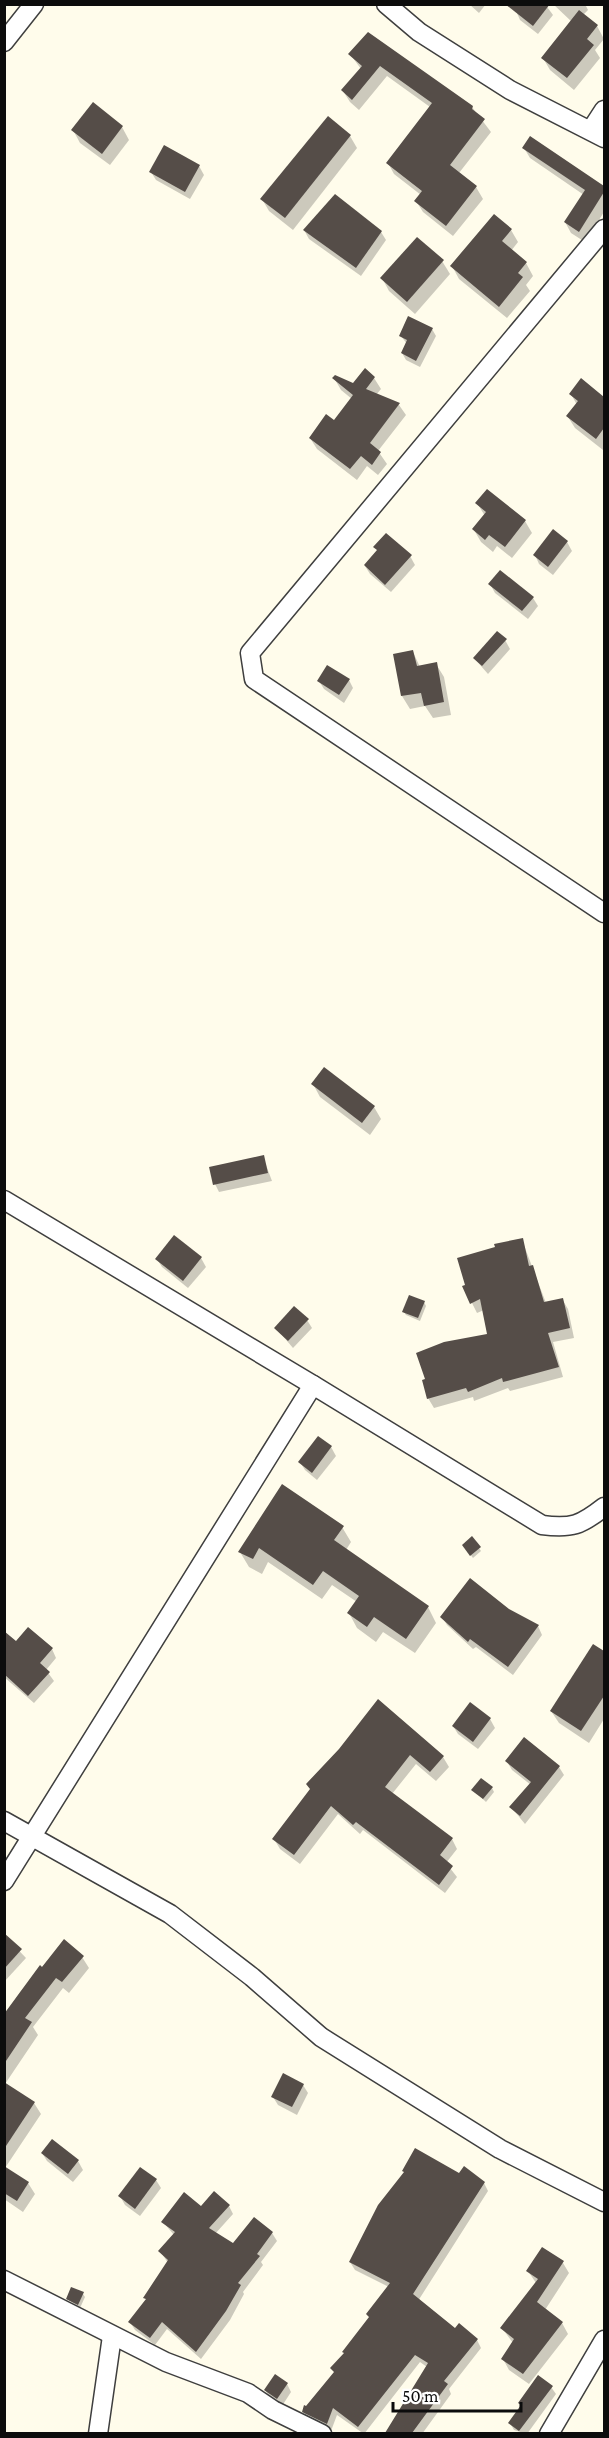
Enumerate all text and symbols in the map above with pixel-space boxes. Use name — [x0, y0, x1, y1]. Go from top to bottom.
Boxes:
scale bar — [393, 2375, 520, 2413]
text: 50 m — [402, 2386, 439, 2406]

